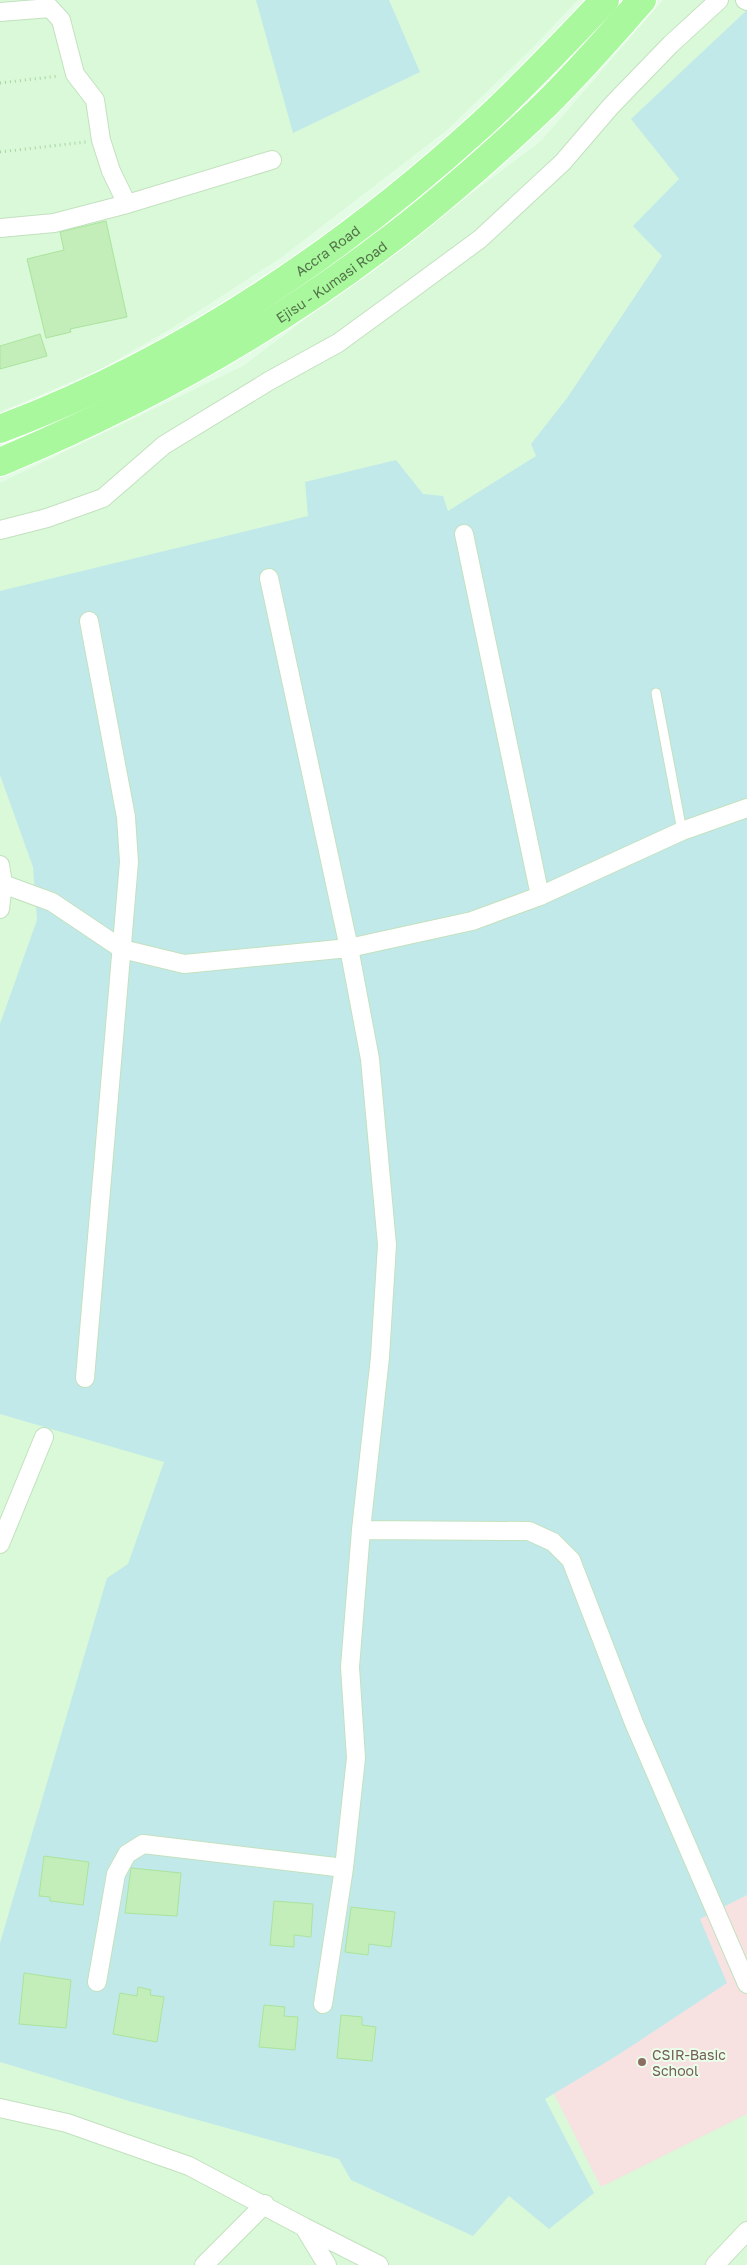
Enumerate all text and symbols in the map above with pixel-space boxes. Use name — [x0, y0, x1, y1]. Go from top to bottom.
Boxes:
street label: Accra Road — [292, 221, 363, 279]
street label: Ejisu - Kumasi Road — [272, 237, 390, 326]
place label: CSIR-Basic School — [652, 2046, 726, 2079]
marker: CSIR-Basic School — [636, 2056, 648, 2068]

